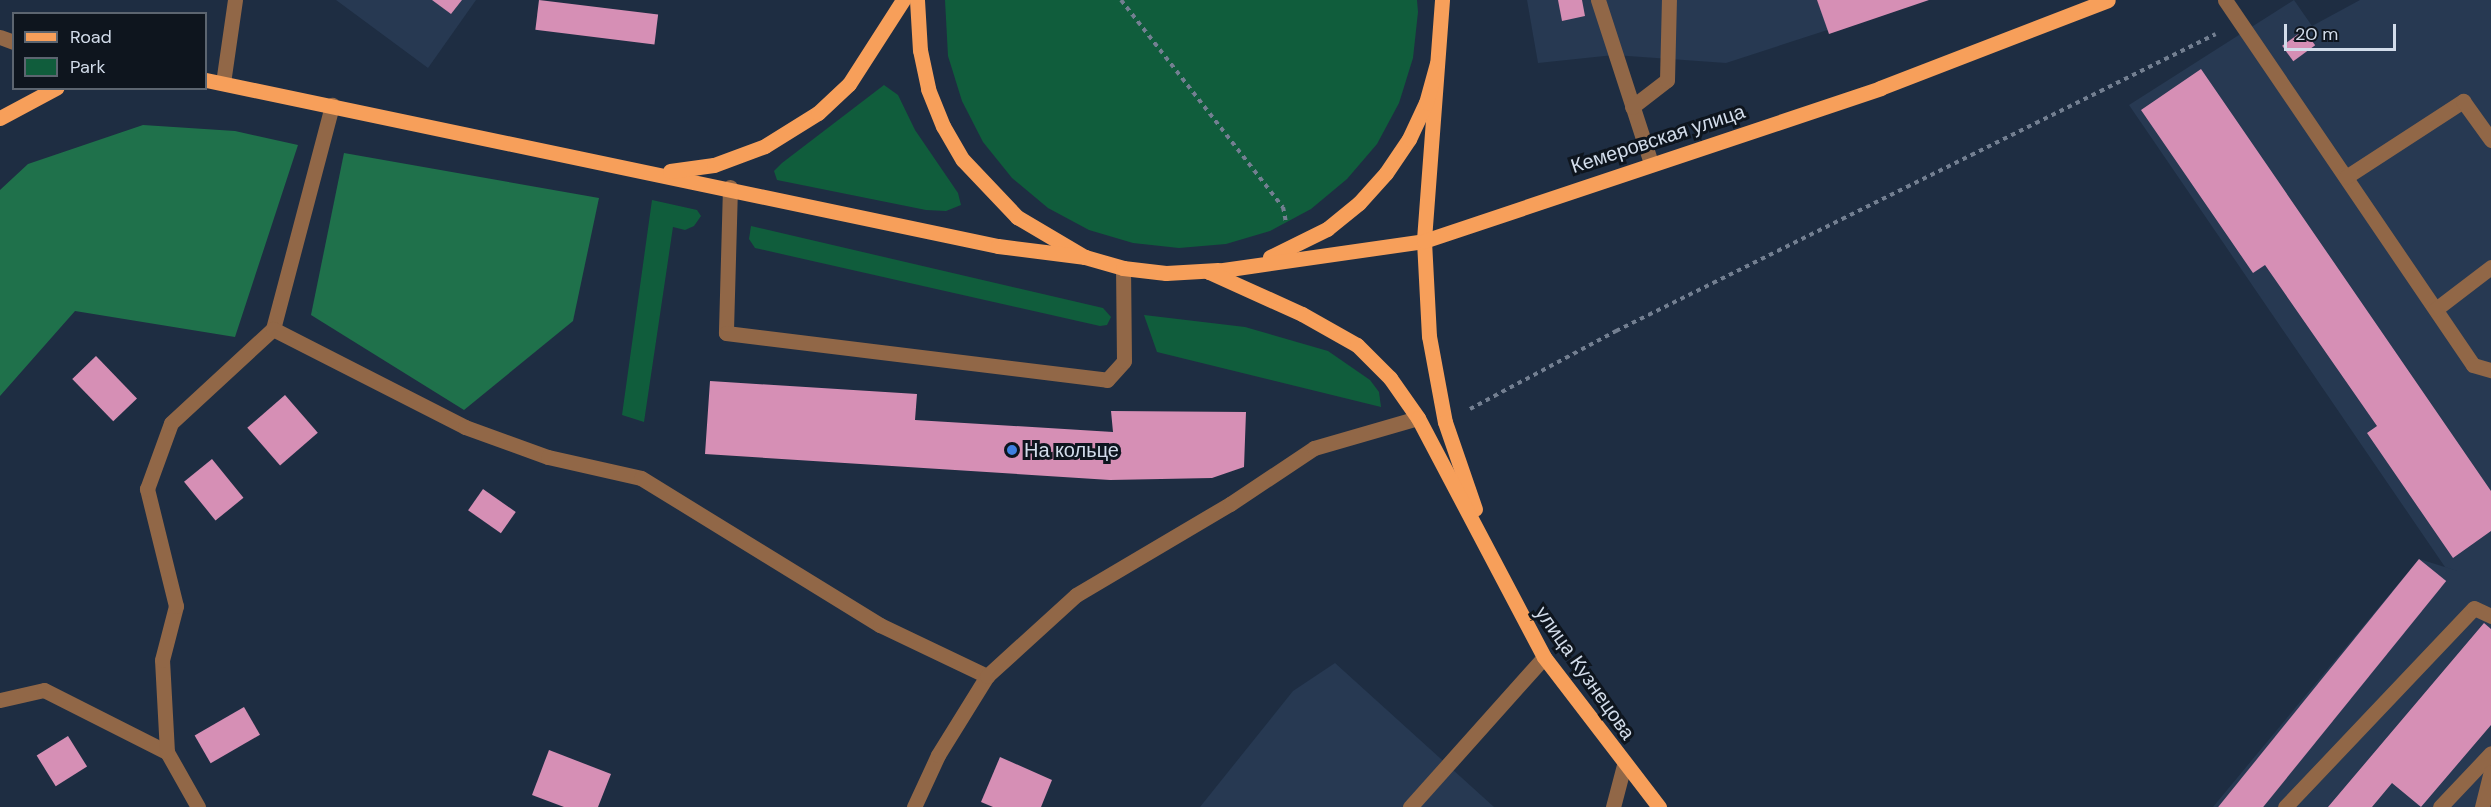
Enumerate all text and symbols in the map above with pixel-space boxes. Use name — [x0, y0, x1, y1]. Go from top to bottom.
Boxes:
legend — [12, 12, 207, 90]
scale bar — [2287, 12, 2400, 50]
text: 20 m — [2295, 22, 2338, 46]
text: Road — [70, 25, 112, 49]
text: Park — [70, 55, 106, 79]
street label: Кемеровская улица — [1568, 100, 1748, 178]
place label: На кольце — [1024, 438, 1119, 462]
marker: На кольце — [1005, 443, 1019, 457]
street label: улица Кузнецова — [1530, 602, 1640, 744]

